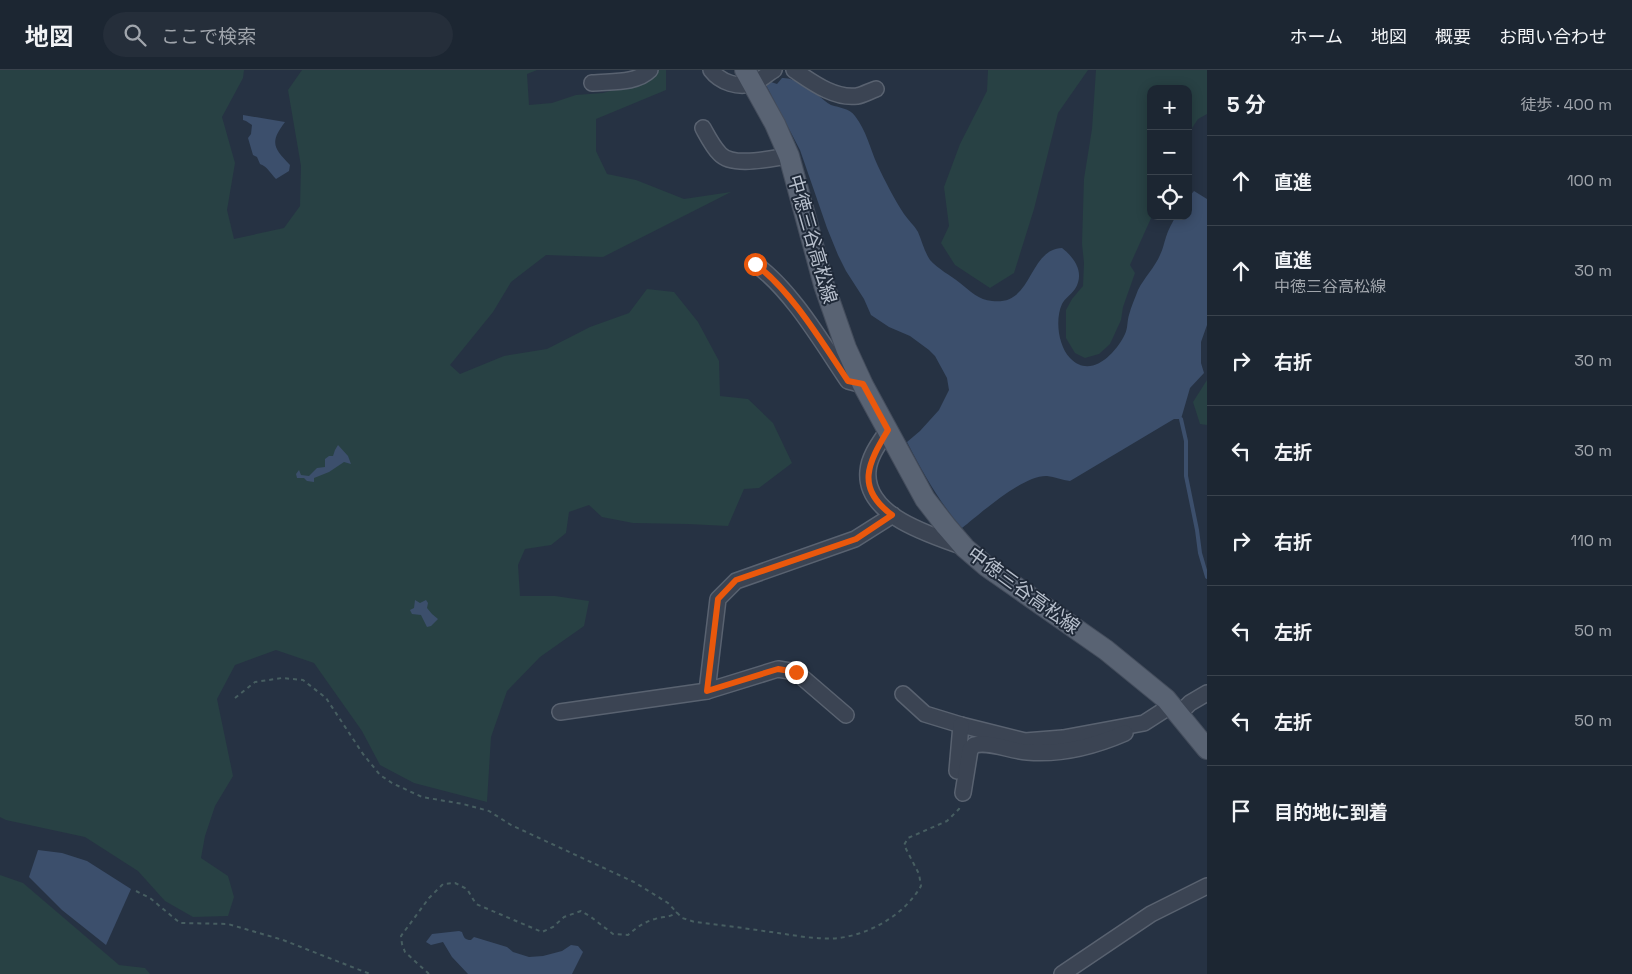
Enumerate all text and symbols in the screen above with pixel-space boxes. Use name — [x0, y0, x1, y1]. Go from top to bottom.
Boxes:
search box — [103, 12, 453, 57]
text: 地図 — [25, 21, 73, 52]
icon: search — [121, 21, 149, 49]
text: ここで検索 — [161, 24, 256, 49]
text: ホーム — [1290, 25, 1343, 48]
text: 地図 — [1371, 25, 1407, 48]
text: 概要 — [1435, 25, 1471, 48]
text: お問い合わせ — [1499, 25, 1607, 48]
map controls — [1147, 85, 1192, 220]
button: + — [1147, 85, 1192, 130]
text: 5 分 — [1227, 91, 1266, 118]
text: 徒歩 · 400 m — [1520, 94, 1612, 115]
button: − — [1147, 130, 1192, 175]
icon: ahead — [1227, 167, 1255, 195]
text: 直進 — [1274, 170, 1312, 195]
text: 100 m — [1567, 170, 1612, 191]
street label: 中徳三谷高松線 — [782, 172, 843, 307]
button: locate — [1147, 175, 1192, 220]
text: 直進 — [1274, 248, 1312, 273]
route start — [744, 253, 767, 276]
icon: ahead — [1227, 257, 1255, 285]
text: 30 m — [1574, 260, 1612, 281]
text: 中徳三谷高松線 — [1274, 276, 1386, 297]
icon: right — [1227, 347, 1255, 375]
text: 右折 — [1274, 350, 1312, 375]
text: 30 m — [1574, 350, 1612, 371]
icon: left — [1227, 437, 1255, 465]
text: 左折 — [1274, 440, 1312, 465]
text: 30 m — [1574, 440, 1612, 461]
icon: right — [1227, 527, 1255, 555]
text: 右折 — [1274, 530, 1312, 555]
text: 110 m — [1570, 530, 1612, 551]
street label: 中徳三谷高松線 — [963, 541, 1085, 640]
icon: left — [1227, 617, 1255, 645]
text: 左折 — [1274, 620, 1312, 645]
text: 50 m — [1574, 620, 1612, 641]
route end — [785, 661, 808, 684]
icon: left — [1227, 707, 1255, 735]
text: 左折 — [1274, 710, 1312, 735]
text: 50 m — [1574, 710, 1612, 731]
icon: arrive — [1227, 797, 1255, 825]
text: 目的地に到着 — [1274, 800, 1388, 825]

